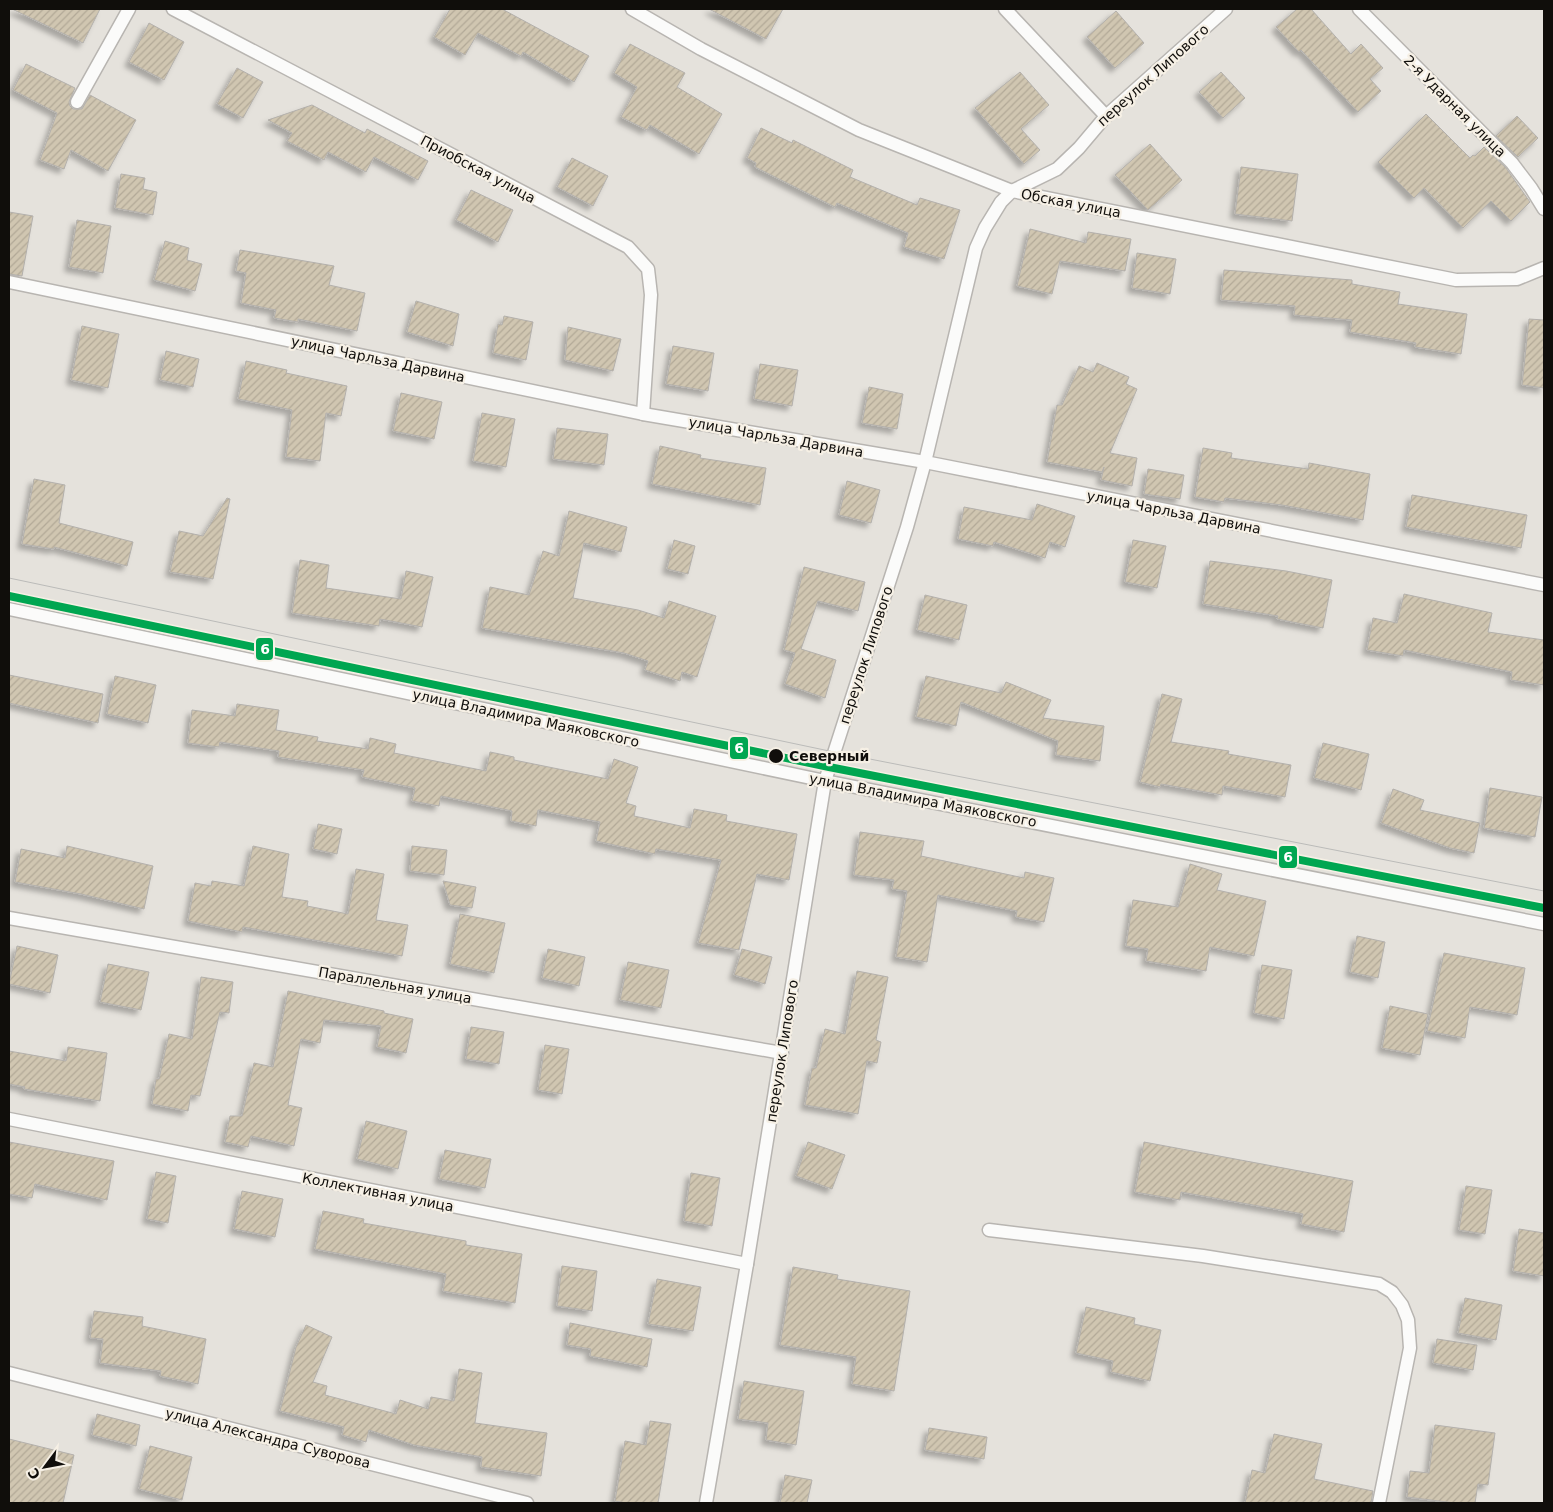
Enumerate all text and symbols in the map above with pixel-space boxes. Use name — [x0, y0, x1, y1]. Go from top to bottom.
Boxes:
street label: переулок Липового — [1094, 21, 1212, 129]
street label: 2-я Ударная улица — [1401, 52, 1509, 160]
street label: Приобская улица — [418, 132, 538, 206]
street label: Обская улица — [1020, 185, 1122, 221]
street label: улица Чарльза Дарвина — [290, 333, 466, 385]
street label: улица Чарльза Дарвина — [687, 414, 865, 460]
street label: улица Чарльза Дарвина — [1086, 487, 1262, 537]
street label: переулок Липового — [836, 584, 896, 726]
line badge: 6 — [255, 637, 274, 661]
text: 6 — [260, 641, 270, 657]
street label: улица Владимира Маяковского — [411, 686, 641, 750]
line badge: 6 — [729, 736, 749, 760]
text: 6 — [734, 740, 744, 756]
marker: Северный — [767, 747, 785, 765]
place label: Северный — [789, 748, 869, 764]
street label: улица Владимира Маяковского — [808, 770, 1038, 830]
line badge: 6 — [1278, 845, 1298, 869]
text: 6 — [1283, 849, 1293, 865]
street label: Параллельная улица — [317, 964, 473, 1006]
street label: переулок Липового — [763, 979, 801, 1123]
street label: Коллективная улица — [301, 1169, 455, 1215]
street label: улица Александра Суворова — [164, 1405, 372, 1471]
north arrow — [20, 1442, 70, 1492]
text: С — [24, 1465, 43, 1482]

